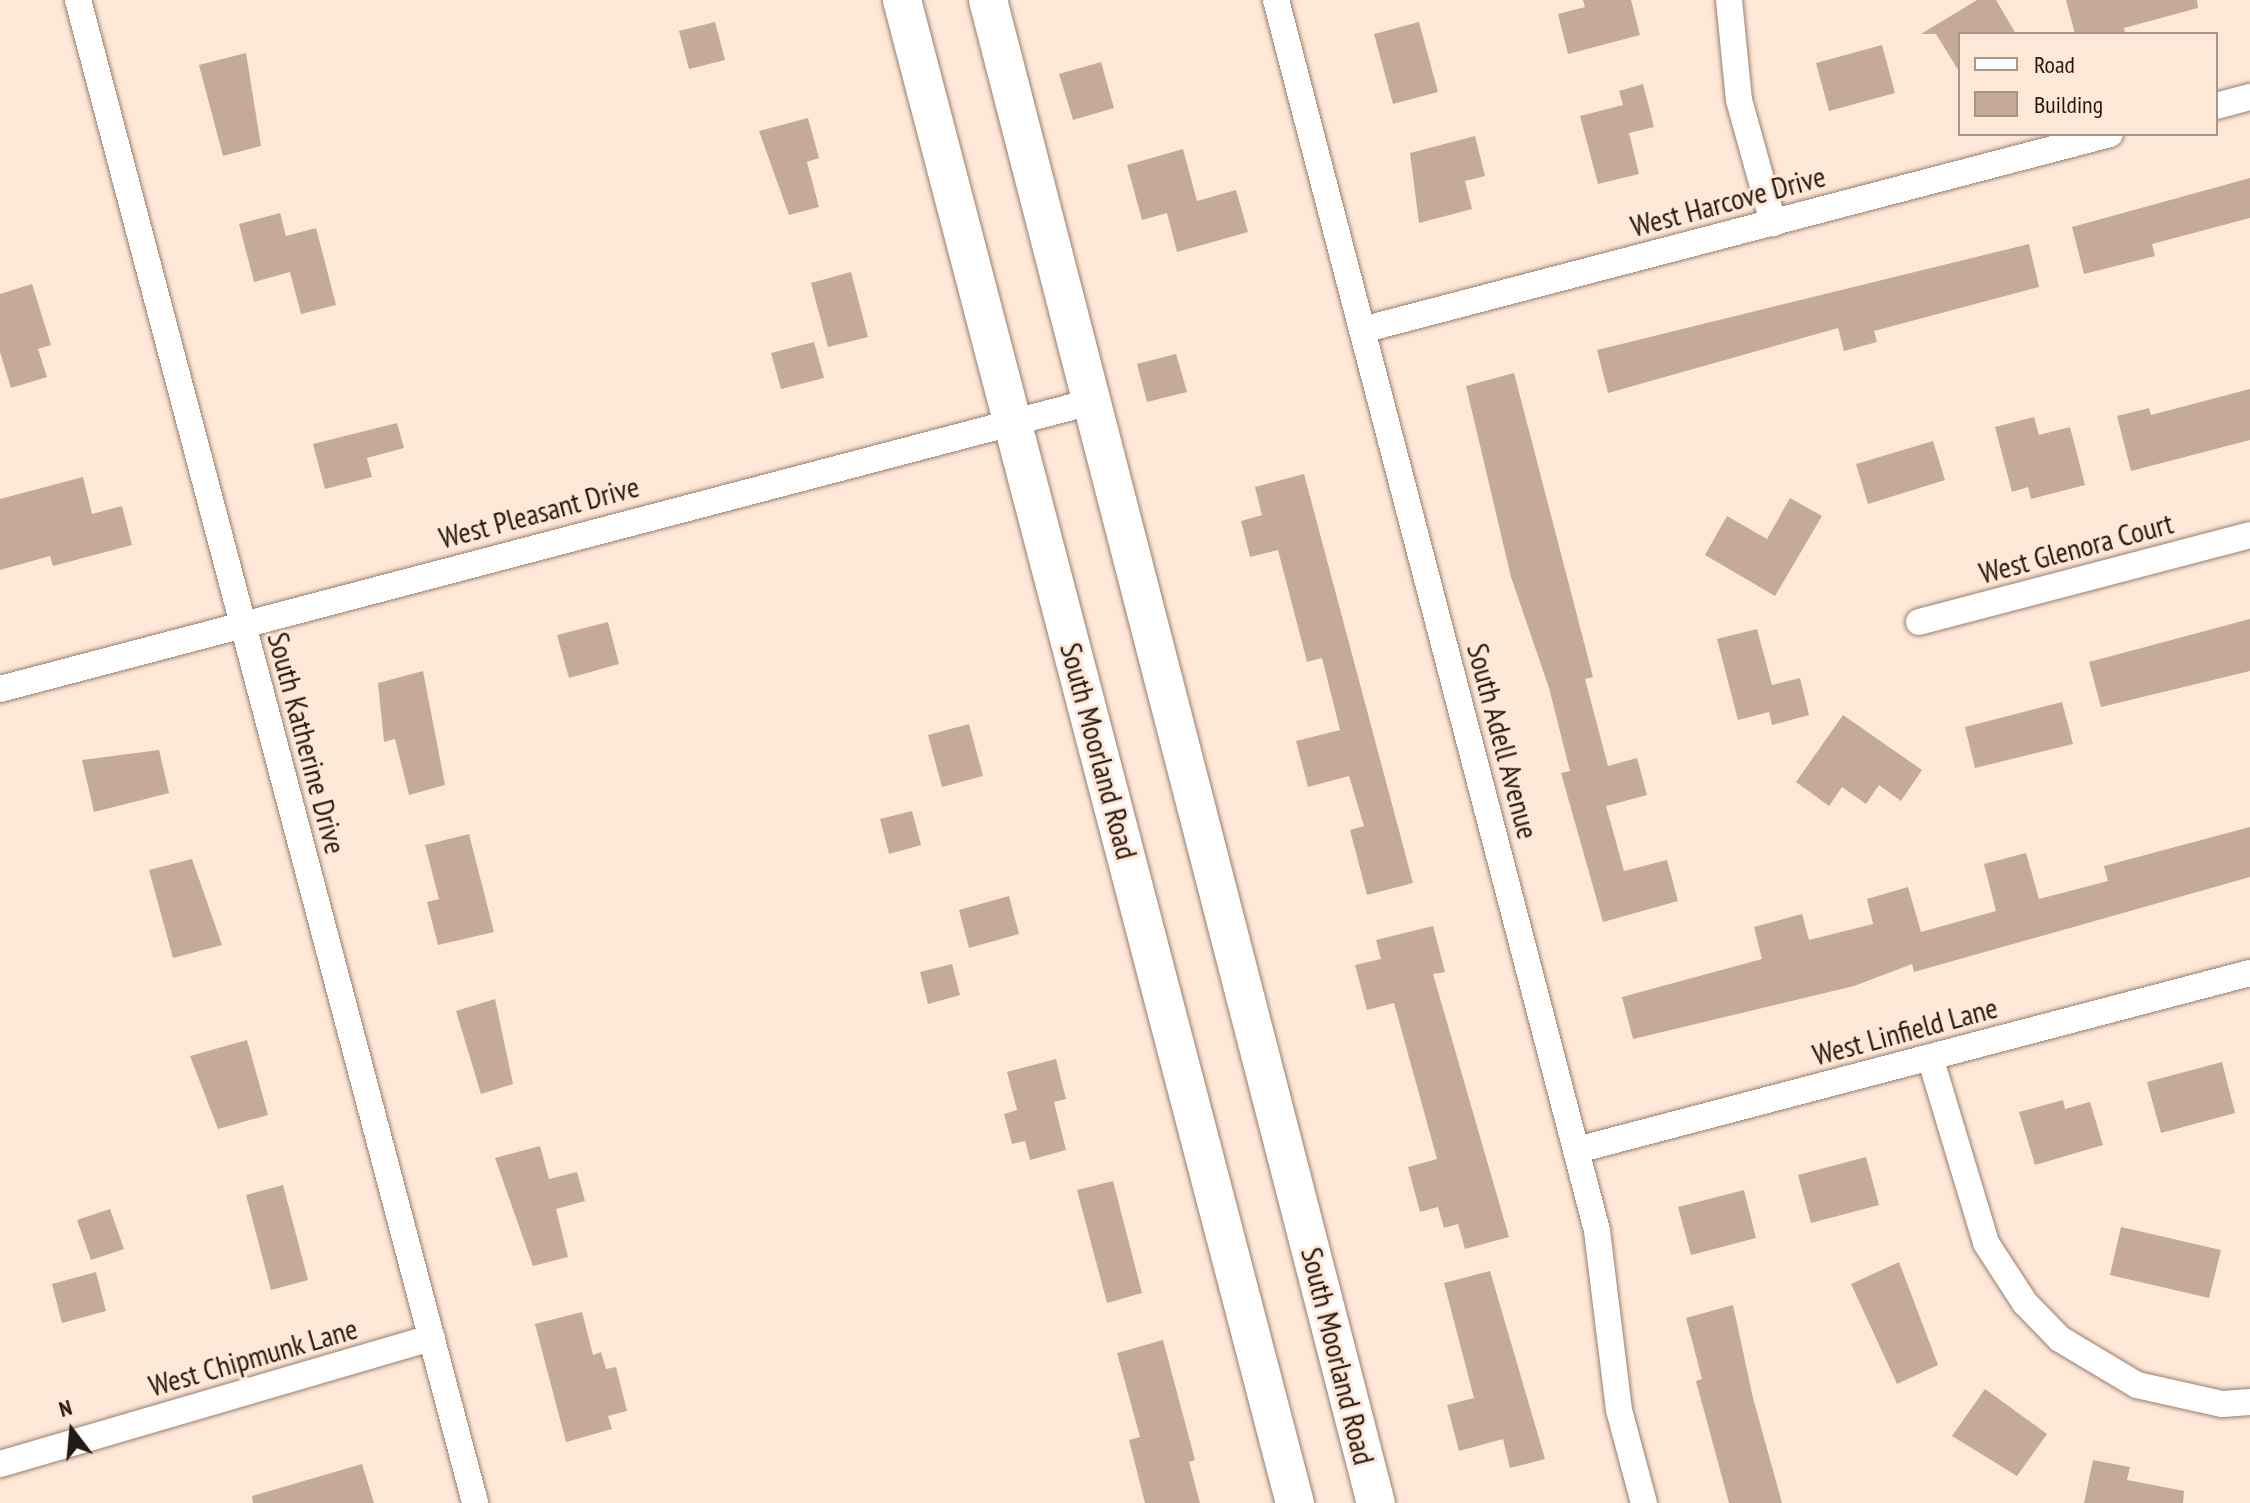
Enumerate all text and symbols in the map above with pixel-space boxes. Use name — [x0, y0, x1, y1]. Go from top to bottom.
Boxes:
legend — [1958, 32, 2218, 136]
text: Road — [2034, 49, 2075, 80]
text: Building — [2034, 89, 2103, 120]
street label: West Harcove Drive — [1627, 158, 1829, 244]
street label: West Pleasant Drive — [435, 468, 643, 556]
street label: West Glenora Court — [1975, 505, 2177, 591]
street label: South Katherine Drive — [260, 628, 354, 858]
street label: South Moorland Road — [1053, 639, 1145, 863]
street label: South Adell Avenue — [1459, 639, 1547, 843]
street label: West Linfield Lane — [1809, 989, 2001, 1073]
street label: South Moorland Road — [1294, 1244, 1382, 1468]
street label: West Chipmunk Lane — [144, 1310, 362, 1404]
north arrow — [32, 1391, 112, 1471]
text: N — [56, 1393, 75, 1423]

